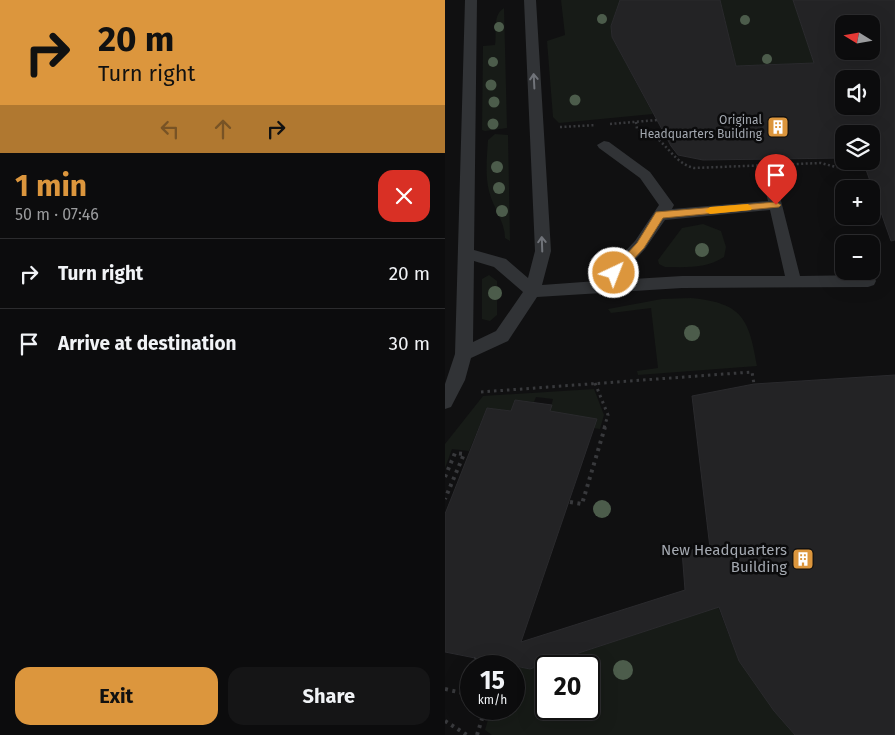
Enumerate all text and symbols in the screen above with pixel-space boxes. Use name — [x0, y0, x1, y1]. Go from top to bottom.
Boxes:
north arrow — [835, 15, 880, 60]
map controls — [835, 15, 880, 280]
text: 20 m — [98, 18, 174, 60]
icon: right — [15, 20, 80, 85]
text: Turn right — [98, 60, 195, 87]
button: sound — [835, 70, 880, 115]
one-way arrow — [529, 74, 538, 90]
place label: Original Headquarters Building — [640, 113, 763, 141]
icon: left — [156, 115, 184, 143]
icon: ahead — [209, 115, 237, 143]
icon: right — [262, 115, 290, 143]
building icon: Original Headquarters Building — [766, 115, 790, 139]
button: layers — [835, 125, 880, 170]
pin — [755, 154, 797, 205]
icon: arrive — [762, 161, 790, 189]
text: 1 min — [15, 168, 87, 204]
button: close — [378, 170, 430, 222]
button: + — [835, 180, 880, 225]
text: 50 m · 07:46 — [15, 205, 99, 224]
button: − — [835, 235, 880, 280]
one-way arrow — [538, 236, 547, 252]
position arrow — [587, 246, 639, 298]
icon: right — [15, 260, 43, 288]
text: Turn right — [58, 262, 143, 285]
text: 20 m — [389, 262, 430, 285]
icon: arrive — [15, 330, 43, 358]
text: Arrive at destination — [58, 332, 237, 355]
text: 30 m — [389, 332, 430, 355]
place label: New Headquarters Building — [661, 541, 787, 576]
building icon: New Headquarters Building — [791, 547, 815, 571]
speed limit sign: 20 — [535, 655, 600, 720]
text: 15 — [480, 666, 505, 696]
button: Exit — [15, 667, 218, 725]
button: Share — [228, 667, 430, 725]
text: km/h — [478, 693, 507, 707]

